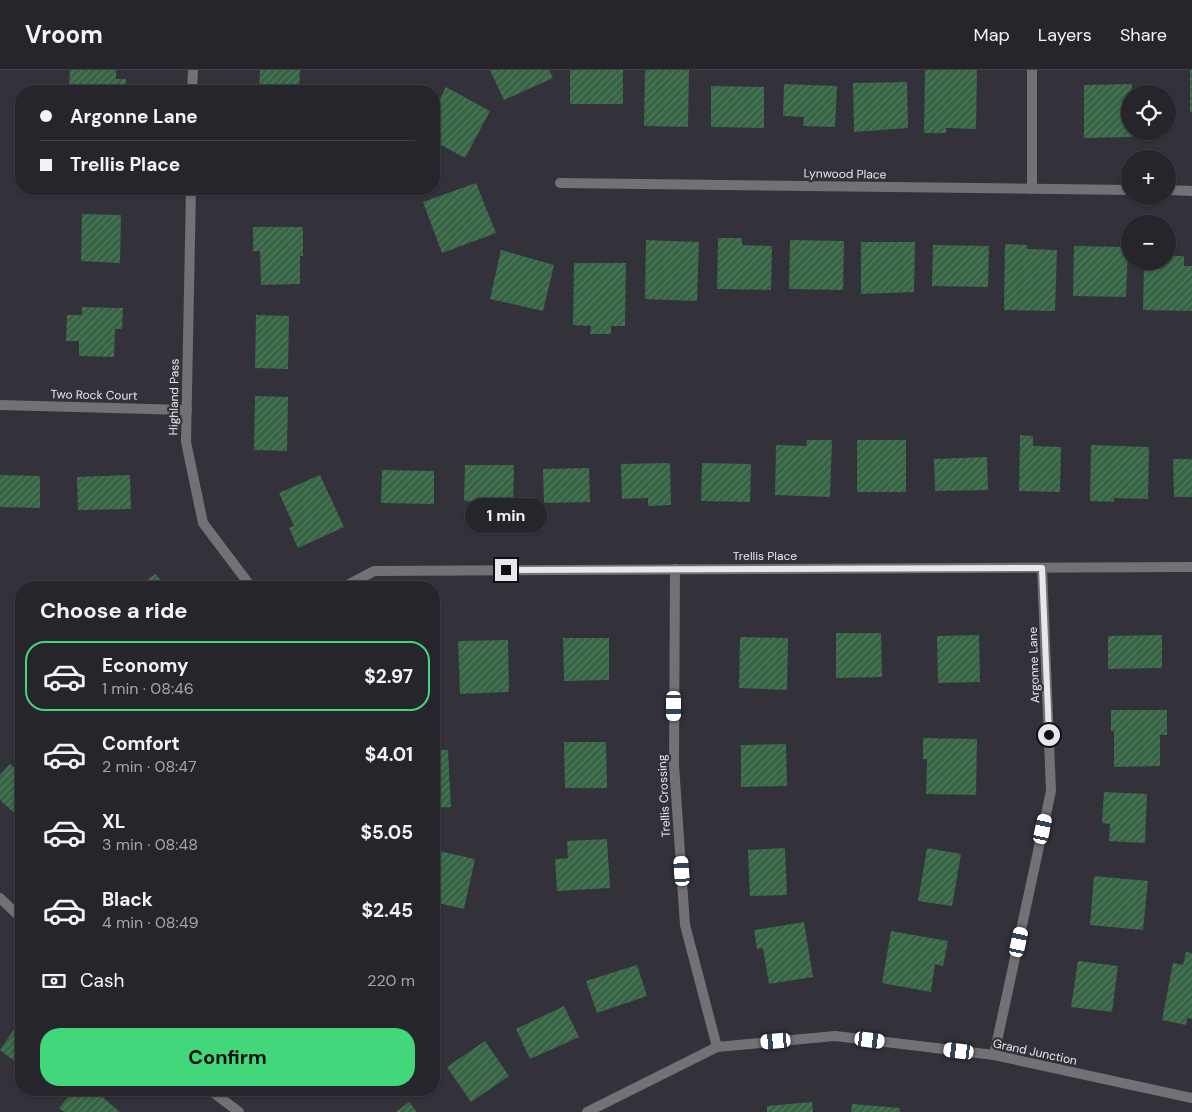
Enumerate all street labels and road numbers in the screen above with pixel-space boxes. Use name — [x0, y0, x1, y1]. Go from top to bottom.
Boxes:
street label: Lynwood Place — [803, 165, 887, 183]
street label: Highland Pass — [165, 359, 183, 435]
street label: Two Rock Court — [50, 386, 138, 404]
street label: Trellis Place — [733, 548, 797, 564]
street label: Argonne Lane — [1025, 626, 1043, 703]
street label: Trellis Crossing — [654, 754, 674, 838]
street label: Grand Junction — [991, 1035, 1079, 1069]

